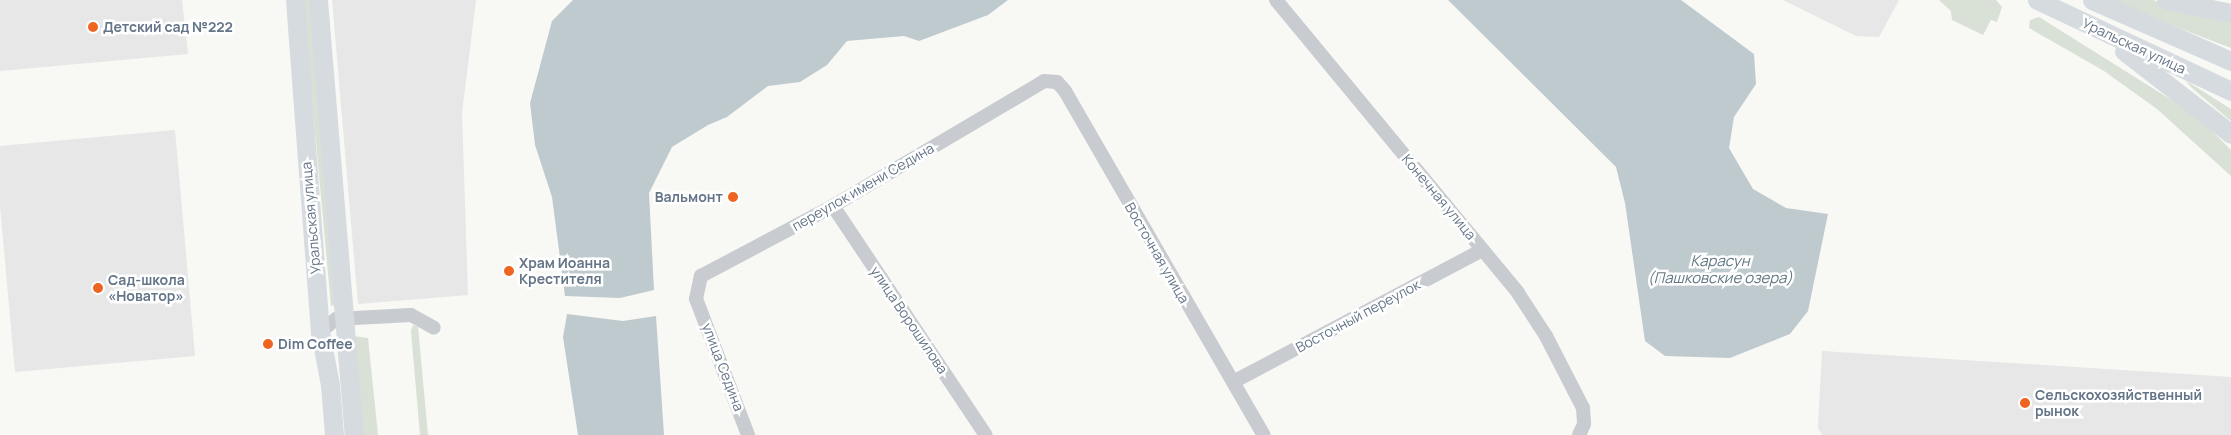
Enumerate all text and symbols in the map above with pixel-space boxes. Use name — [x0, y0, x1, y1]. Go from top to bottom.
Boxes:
street label: Уральская улица — [2080, 15, 2188, 77]
place label: Детский сад №222 — [103, 19, 233, 35]
marker: Детский сад №222 — [87, 21, 99, 33]
street label: переулок имени Седина — [789, 139, 937, 235]
street label: Конечная улица — [1398, 151, 1480, 243]
street label: Уральская улица — [298, 161, 324, 275]
place label: Вальмонт — [655, 189, 723, 205]
marker: Вальмонт — [727, 191, 739, 203]
street label: Восточная улица — [1121, 200, 1193, 306]
water label: Карасун (Пашковские озера) — [1647, 251, 1793, 286]
place label: Храм Иоанна Крестителя — [519, 255, 610, 288]
street label: улица Ворошилова — [867, 263, 951, 377]
marker: Храм Иоанна Крестителя — [503, 265, 515, 277]
place label: Сад-школа «Новатор» — [108, 272, 185, 304]
street label: Восточный переулок — [1293, 276, 1423, 356]
marker: Сад-школа «Новатор» — [92, 282, 104, 294]
street label: улица Седина — [699, 321, 747, 413]
place label: Dim Coffee — [278, 336, 353, 352]
marker: Dim Coffee — [262, 338, 274, 350]
place label: Сельскохозяйственный рынок — [2035, 387, 2202, 420]
marker: Сельскохозяйственный рынок — [2019, 397, 2031, 409]

